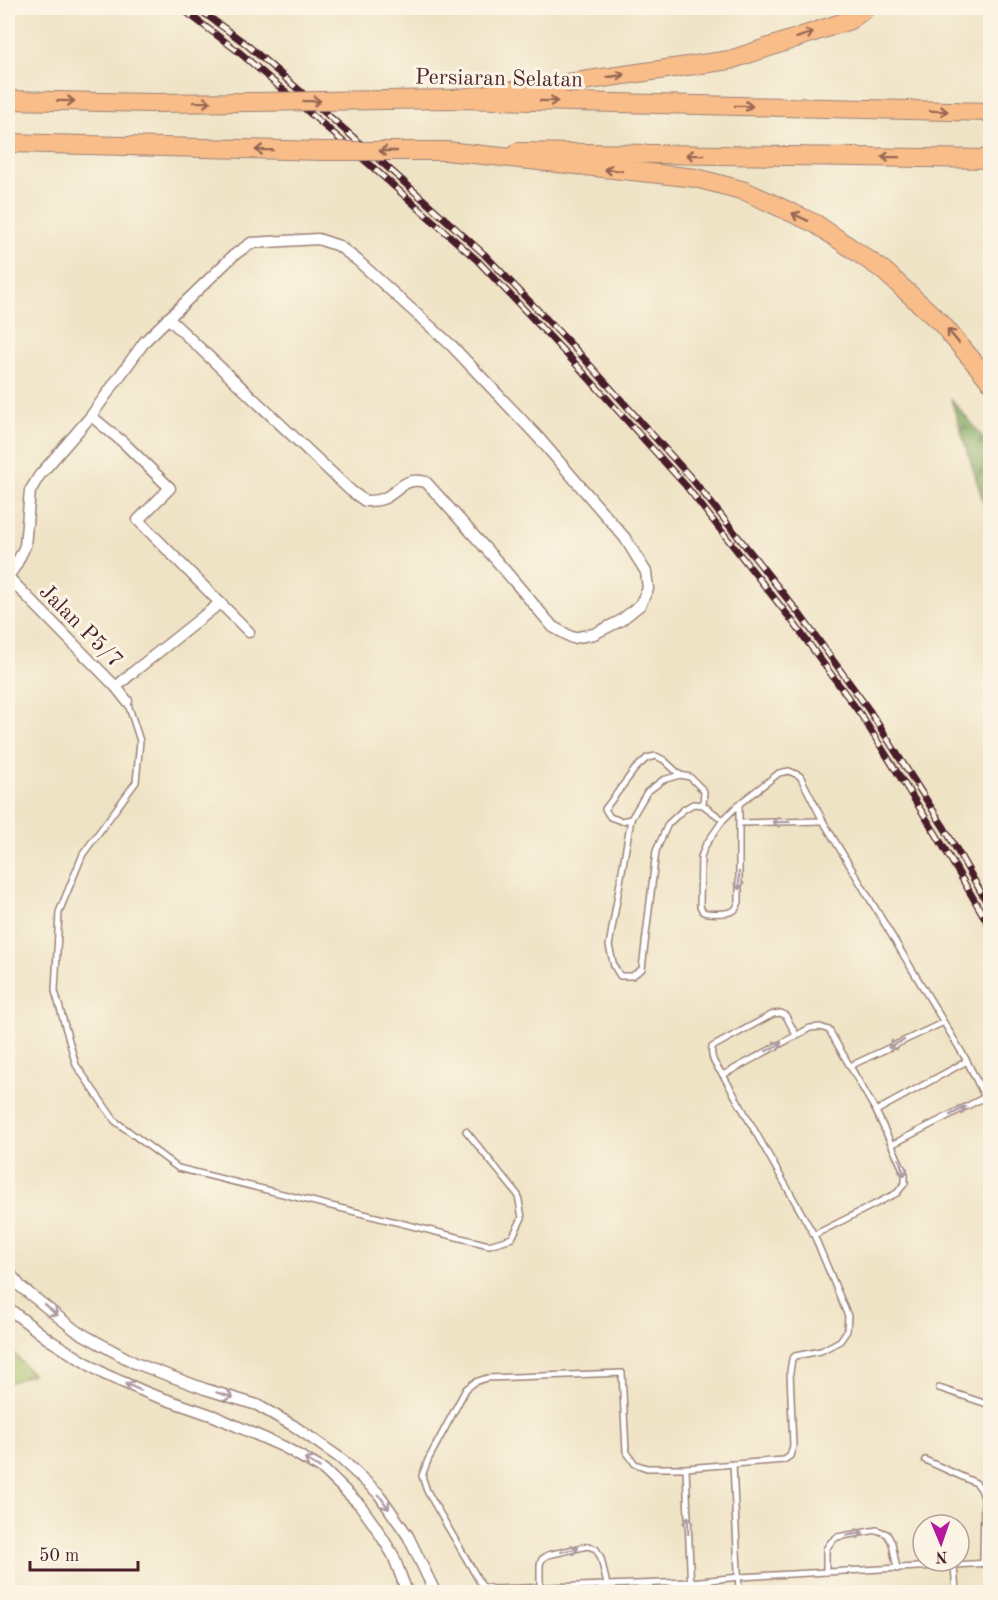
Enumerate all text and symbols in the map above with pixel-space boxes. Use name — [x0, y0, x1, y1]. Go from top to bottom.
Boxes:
one-way arrow — [795, 28, 814, 39]
street label: Persiaran Selatan — [415, 67, 583, 91]
one-way arrow — [605, 70, 625, 81]
one-way arrow — [55, 95, 75, 107]
one-way arrow — [301, 95, 321, 107]
one-way arrow — [192, 96, 212, 108]
one-way arrow — [538, 96, 558, 107]
one-way arrow — [733, 100, 753, 112]
one-way arrow — [928, 105, 948, 117]
one-way arrow — [254, 144, 274, 155]
one-way arrow — [378, 145, 398, 157]
one-way arrow — [686, 149, 706, 161]
one-way arrow — [881, 152, 901, 163]
one-way arrow — [603, 164, 623, 175]
one-way arrow — [791, 210, 809, 221]
one-way arrow — [946, 328, 959, 344]
street label: Jalan P5/7 — [35, 580, 127, 672]
one-way arrow — [772, 816, 792, 827]
one-way arrow — [733, 871, 745, 891]
one-way arrow — [888, 1039, 906, 1051]
one-way arrow — [765, 1041, 783, 1052]
one-way arrow — [948, 1105, 966, 1116]
one-way arrow — [897, 1158, 908, 1177]
one-way arrow — [42, 1304, 58, 1317]
one-way arrow — [125, 1380, 143, 1392]
one-way arrow — [215, 1390, 234, 1401]
one-way arrow — [304, 1457, 321, 1469]
one-way arrow — [378, 1494, 390, 1510]
north arrow — [911, 1513, 971, 1573]
one-way arrow — [683, 1515, 694, 1535]
one-way arrow — [845, 1528, 865, 1539]
scale bar — [30, 1534, 138, 1572]
one-way arrow — [559, 1544, 579, 1555]
text: 50 m — [39, 1547, 79, 1565]
text: N — [934, 1548, 948, 1564]

